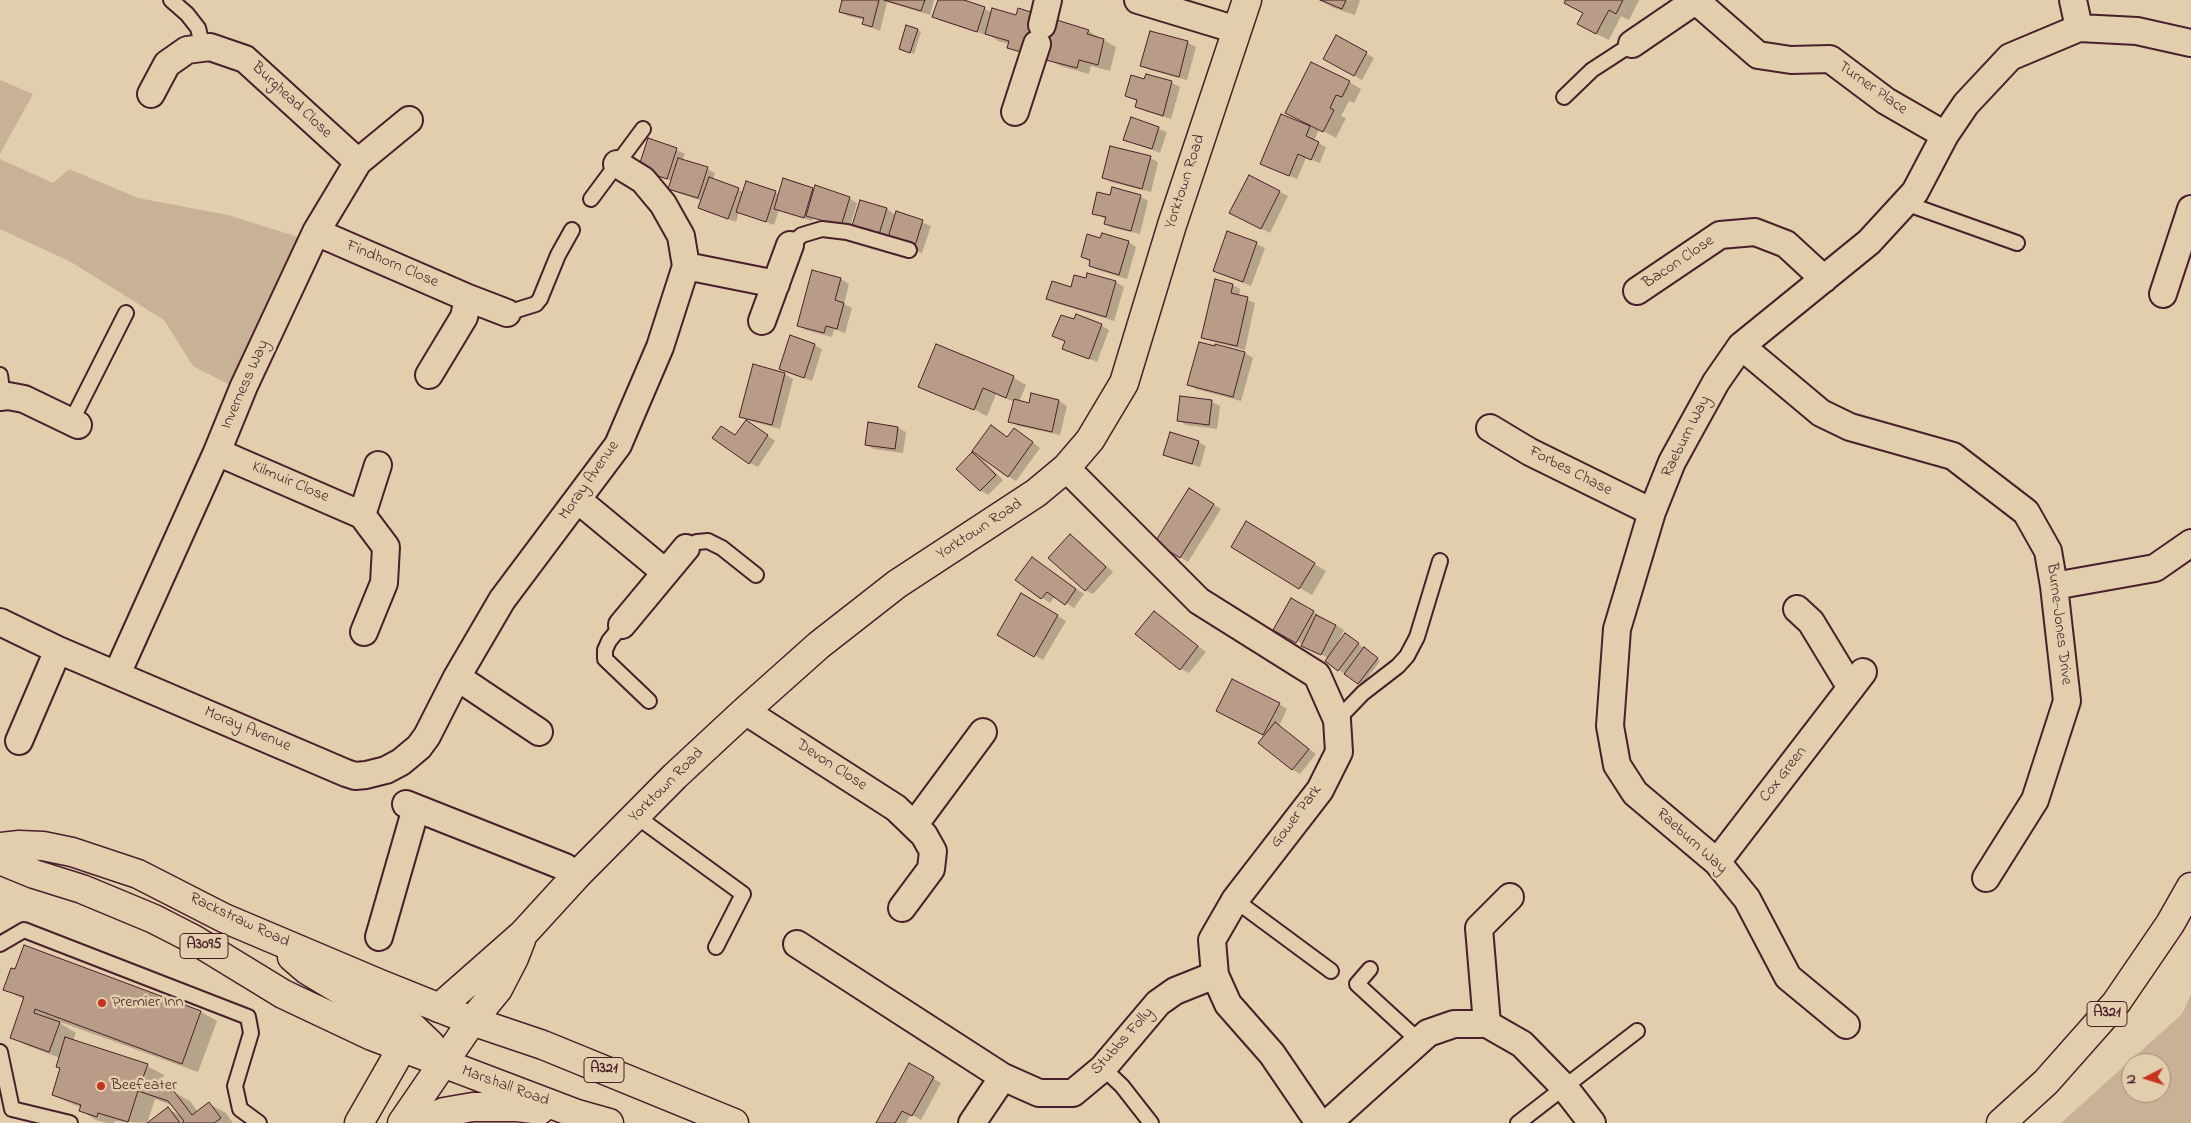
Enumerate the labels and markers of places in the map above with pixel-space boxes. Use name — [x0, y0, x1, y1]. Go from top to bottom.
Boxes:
place label: Premier Inn — [112, 993, 183, 1013]
marker: Premier Inn — [96, 997, 108, 1009]
place label: Beefeater — [111, 1076, 177, 1096]
marker: Beefeater — [95, 1080, 107, 1092]

